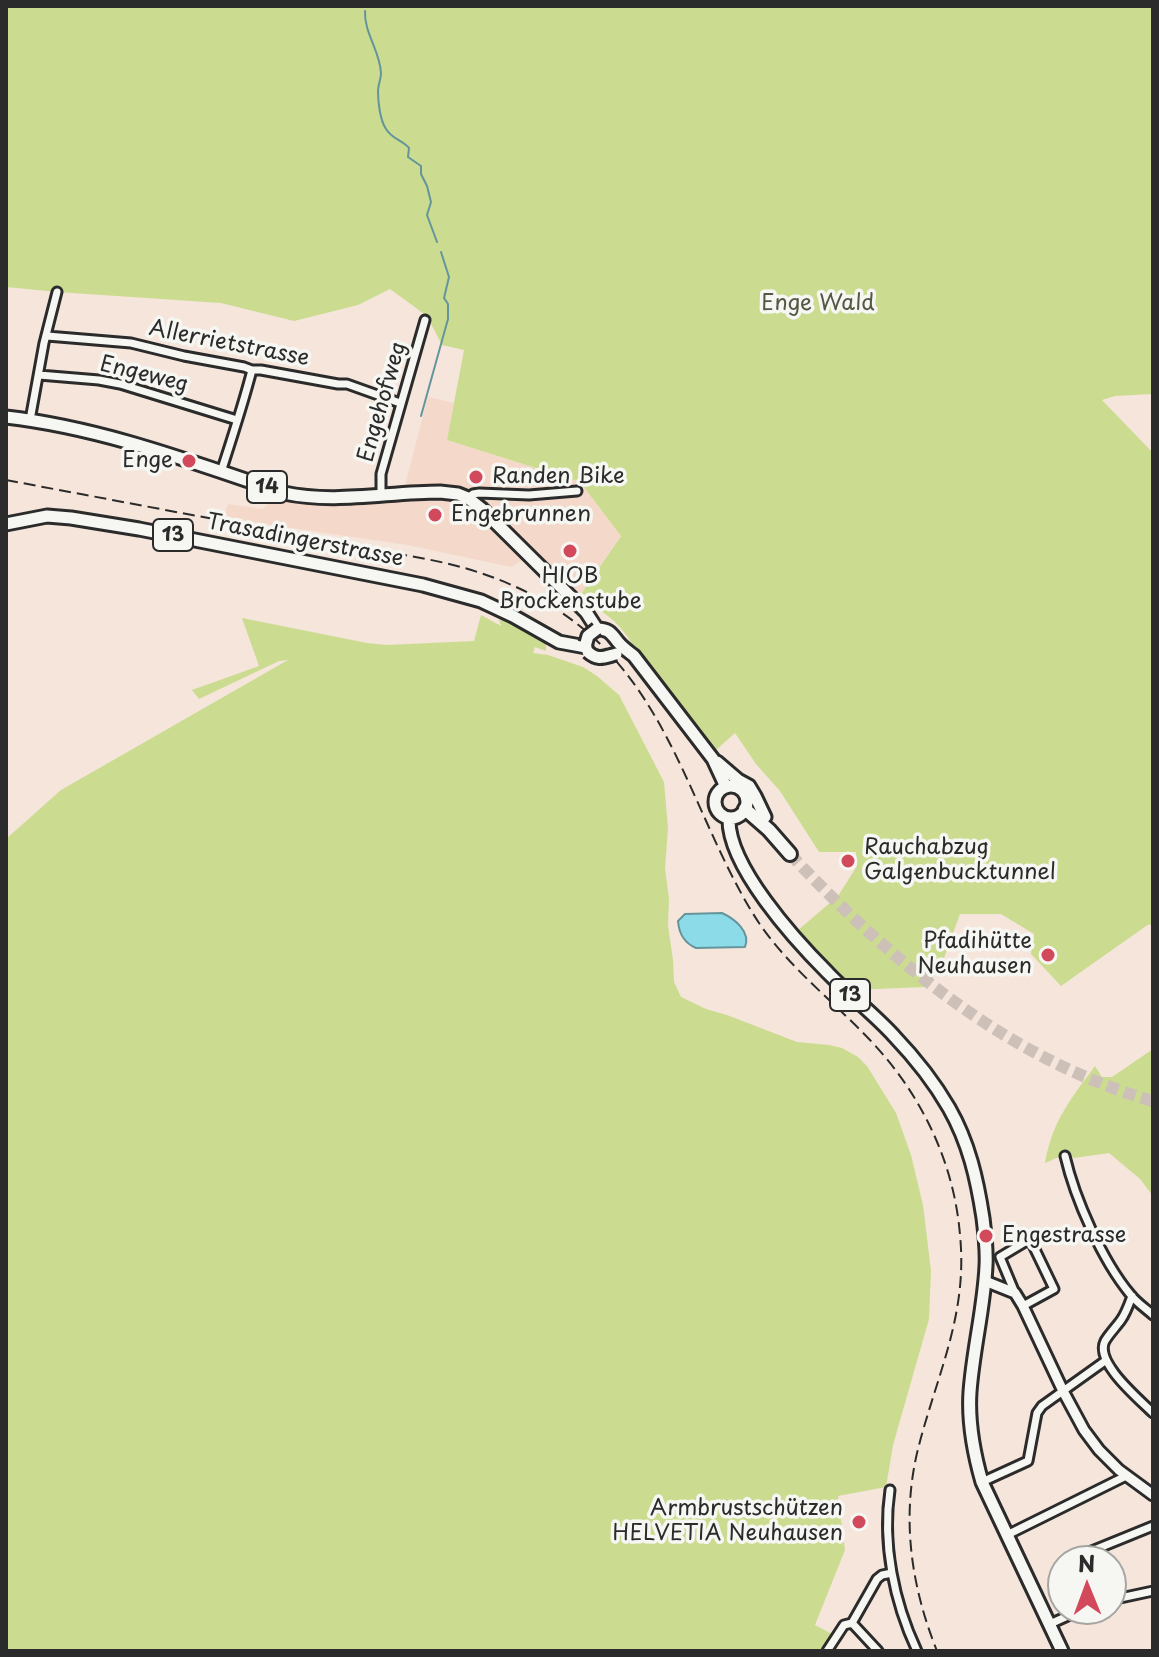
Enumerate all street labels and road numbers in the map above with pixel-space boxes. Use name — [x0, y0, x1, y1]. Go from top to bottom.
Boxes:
street label: Allerrietstrasse — [147, 316, 311, 372]
street label: Engehofweg — [353, 339, 413, 465]
street label: Engeweg — [97, 351, 191, 399]
road number: 14 — [247, 471, 287, 503]
street label: Trasadingerstrasse — [204, 509, 406, 573]
road number: 13 — [153, 519, 193, 551]
road number: 13 — [830, 979, 870, 1011]

